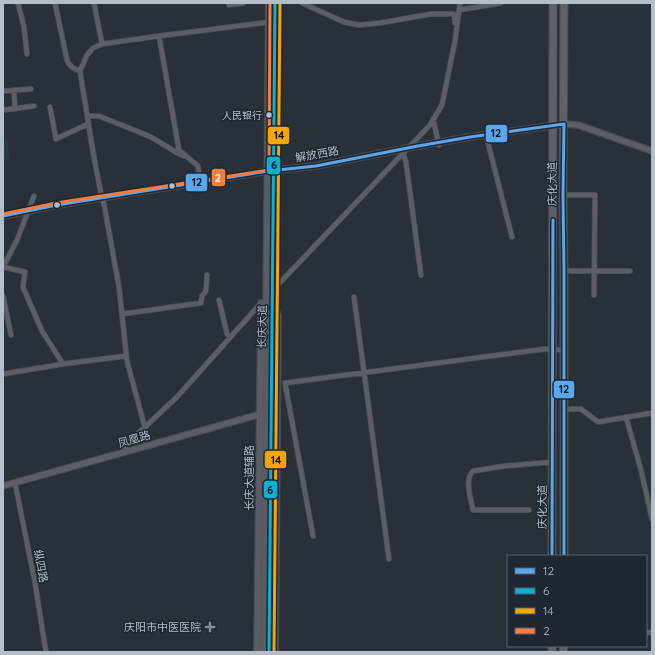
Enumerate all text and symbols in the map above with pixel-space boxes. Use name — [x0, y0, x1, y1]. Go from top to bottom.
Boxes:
place label: 人民银行 — [222, 109, 262, 122]
marker: 人民银行 — [264, 110, 274, 120]
line badge: 12 — [485, 124, 508, 143]
line badge: 14 — [267, 126, 290, 145]
text: 12 — [491, 126, 501, 140]
text: 14 — [274, 128, 285, 142]
street label: 解放西路 — [294, 143, 340, 165]
line badge: 6 — [266, 156, 281, 175]
text: 6 — [271, 158, 277, 172]
street label: 庆化大道 — [545, 162, 559, 206]
line badge: 2 — [211, 168, 226, 187]
text: 2 — [215, 171, 221, 185]
line badge: 12 — [185, 173, 208, 192]
text: 12 — [192, 175, 202, 189]
unlabelled marker — [167, 181, 177, 191]
unlabelled marker — [52, 200, 62, 210]
street label: 长庆大道 — [255, 305, 269, 349]
line badge: 12 — [553, 380, 575, 399]
text: 12 — [559, 382, 569, 396]
street label: 凤凰路 — [116, 428, 152, 450]
street label: 长庆大道辅路 — [242, 445, 256, 511]
line badge: 14 — [264, 450, 287, 469]
text: 14 — [271, 453, 282, 467]
line badge: 6 — [263, 480, 278, 499]
text: 6 — [267, 483, 273, 497]
street label: 庆化大道 — [535, 485, 549, 529]
street label: 纵四路 — [31, 548, 51, 584]
legend — [507, 555, 647, 647]
text: 12 — [543, 563, 554, 578]
text: 6 — [543, 583, 550, 598]
text: 14 — [543, 603, 554, 618]
place label: 庆阳市中医医院 — [124, 620, 201, 634]
marker: 庆阳市中医医院 — [204, 621, 216, 633]
text: 2 — [543, 623, 550, 638]

